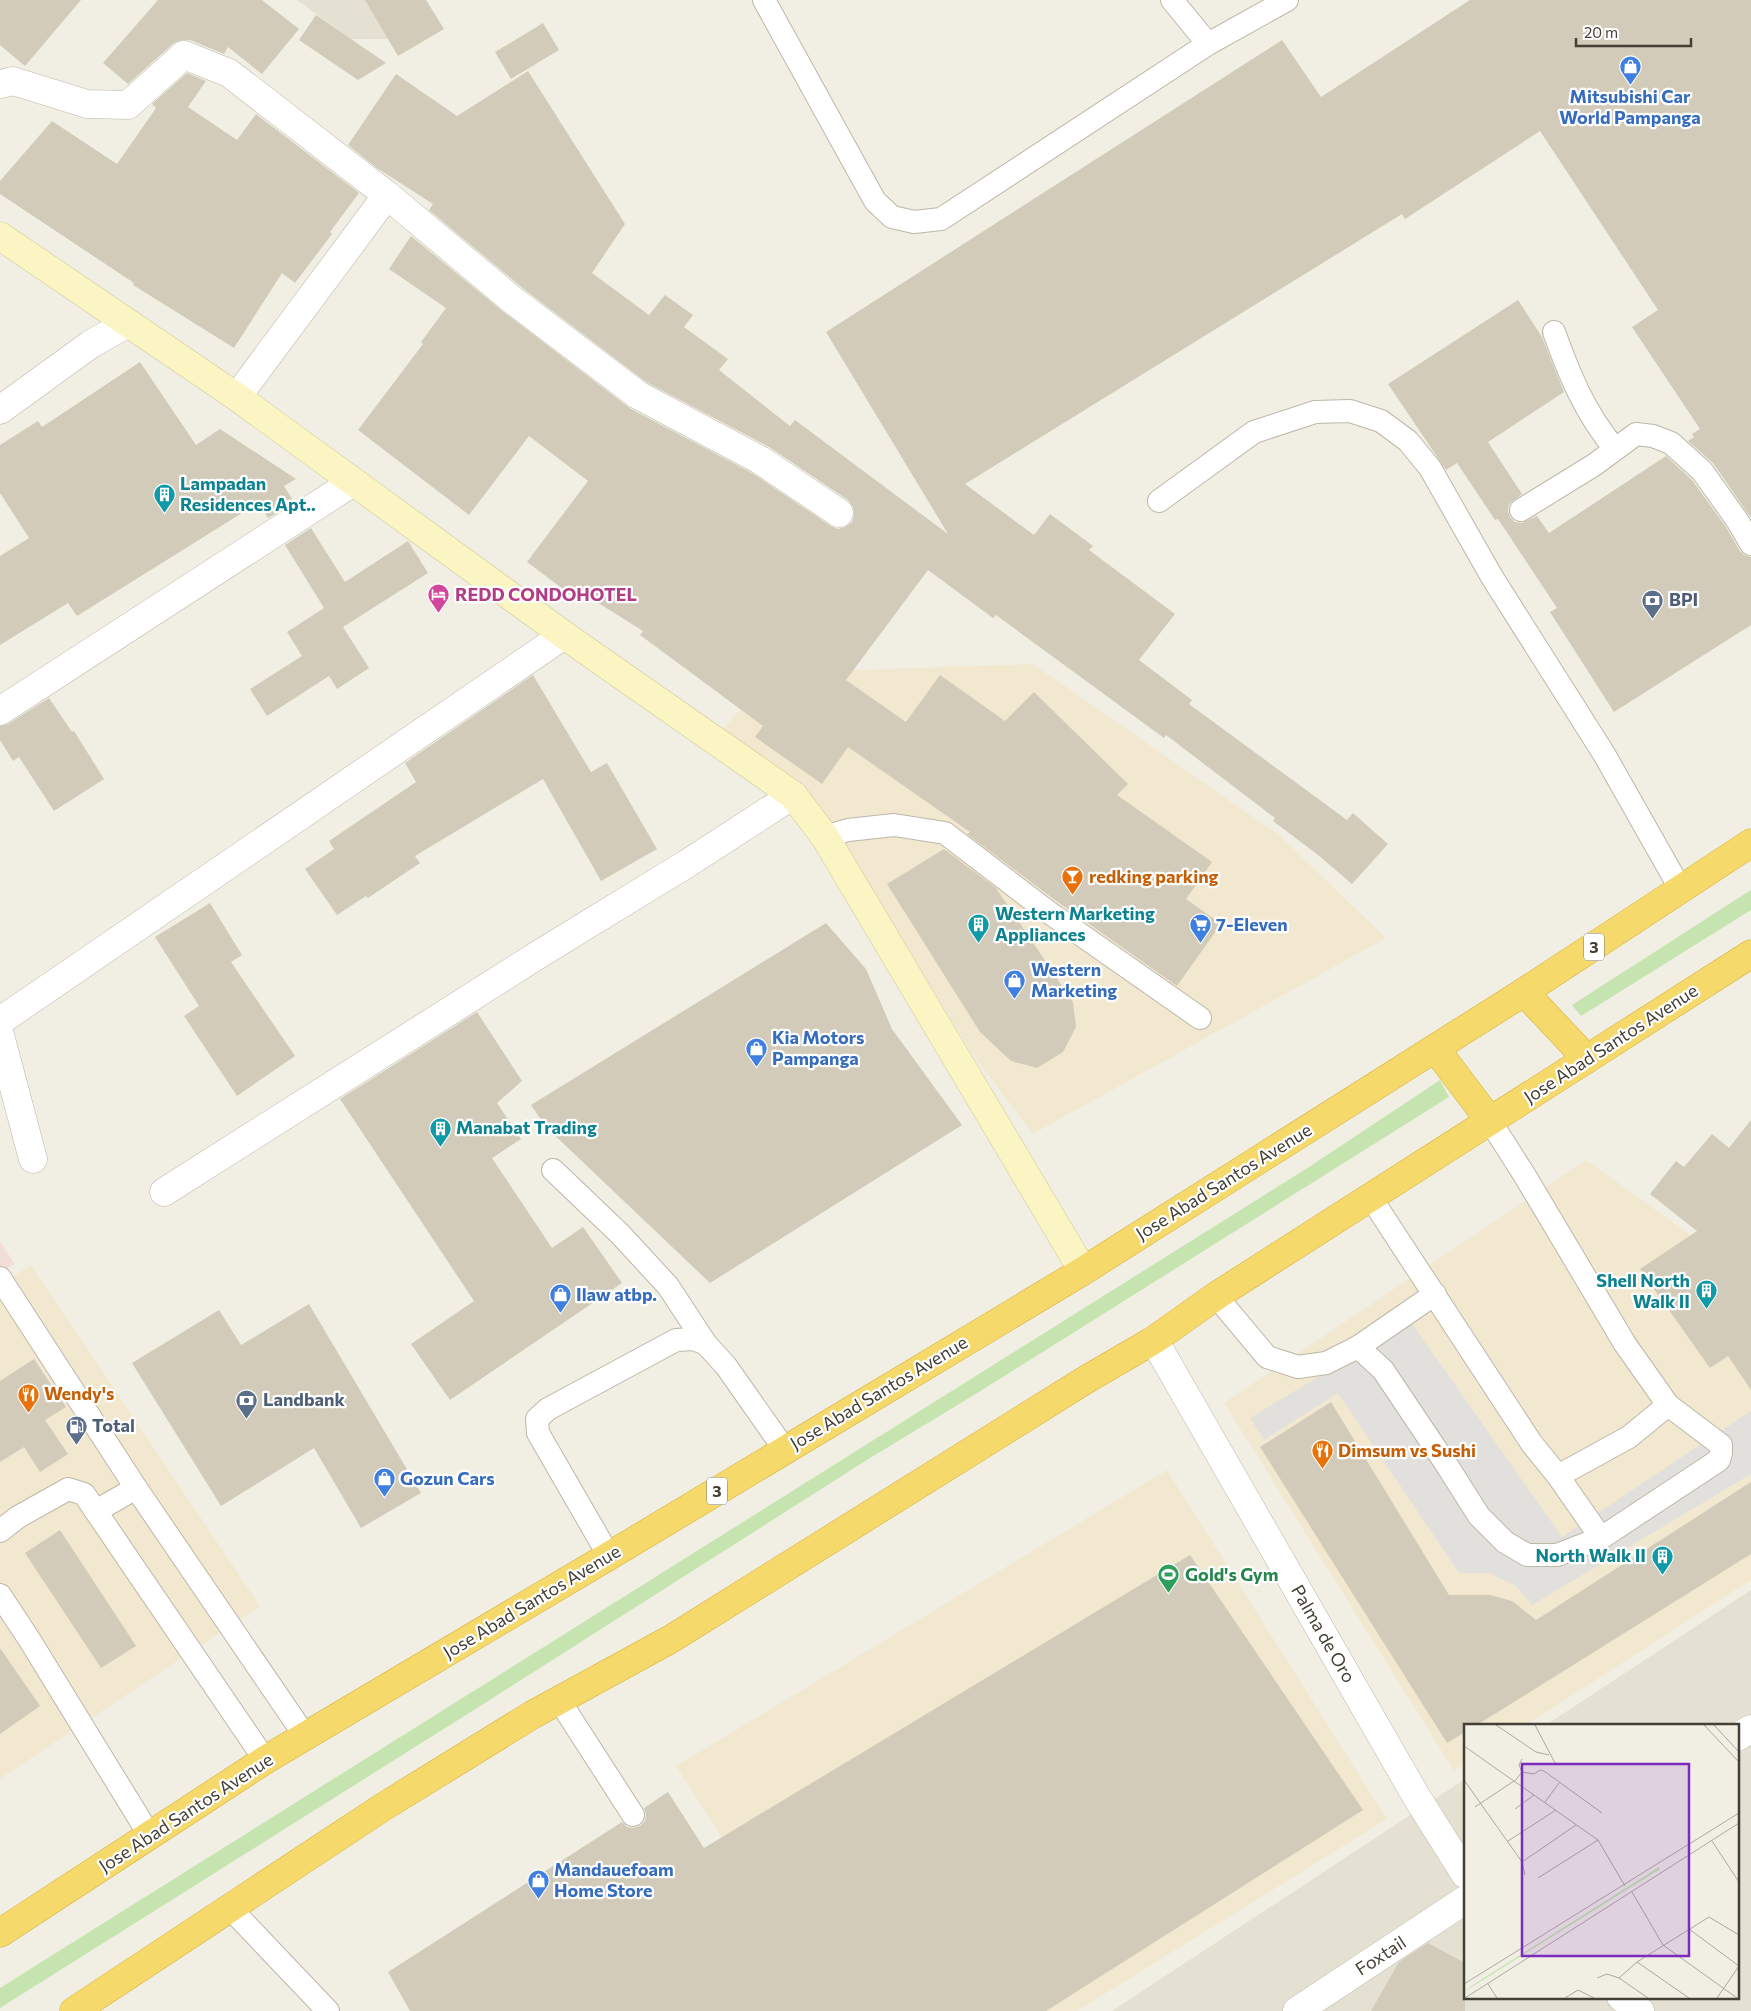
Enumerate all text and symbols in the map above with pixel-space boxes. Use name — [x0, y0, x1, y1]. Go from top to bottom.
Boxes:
scale bar — [1576, 15, 1691, 47]
text: 20 m — [1584, 23, 1618, 41]
shop icon: Mitsubishi Car World Pampanga — [1618, 55, 1642, 86]
place label: Mitsubishi Car World Pampanga — [1559, 85, 1701, 128]
place label: Lampadan Residences Apt.. — [180, 472, 316, 515]
building icon: Lampadan Residences Apt.. — [152, 482, 176, 513]
hotel icon: REDD CONDOHOTEL — [427, 583, 451, 614]
place label: REDD CONDOHOTEL — [455, 583, 637, 605]
bank icon: BPI — [1641, 588, 1665, 619]
place label: BPI — [1669, 588, 1698, 610]
bar icon: redking parking — [1061, 865, 1085, 896]
place label: redking parking — [1089, 865, 1219, 887]
place label: Western Marketing Appliances — [995, 902, 1155, 945]
building icon: Western Marketing Appliances — [967, 912, 991, 943]
supermarket icon: 7-Eleven — [1188, 913, 1212, 944]
place label: 7-Eleven — [1216, 913, 1288, 935]
road number: 3 — [1584, 934, 1604, 960]
place label: Western Marketing — [1031, 958, 1117, 1001]
shop icon: Western Marketing — [1003, 968, 1027, 999]
street label: Jose Abad Santos Avenue — [1519, 979, 1702, 1108]
place label: Kia Motors Pampanga — [772, 1026, 864, 1069]
shop icon: Kia Motors Pampanga — [744, 1036, 768, 1067]
building icon: Manabat Trading — [428, 1116, 452, 1147]
place label: Manabat Trading — [456, 1116, 597, 1138]
street label: Jose Abad Santos Avenue — [1132, 1118, 1315, 1244]
place label: Shell North Walk II — [1596, 1269, 1690, 1312]
building icon: Shell North Walk II — [1694, 1279, 1718, 1310]
shop icon: Ilaw atbp. — [548, 1283, 572, 1314]
place label: Ilaw atbp. — [576, 1283, 657, 1305]
street label: Jose Abad Santos Avenue — [786, 1330, 971, 1454]
restaurant icon: Wendy's — [16, 1382, 40, 1413]
place label: Wendy's — [44, 1382, 114, 1404]
bank icon: Landbank — [235, 1388, 259, 1419]
place label: Landbank — [263, 1388, 345, 1410]
fuel station icon: Total — [64, 1414, 88, 1445]
place label: Total — [92, 1414, 135, 1436]
restaurant icon: Dimsum vs Sushi — [1310, 1439, 1334, 1470]
place label: Dimsum vs Sushi — [1338, 1439, 1476, 1461]
shop icon: Gozun Cars — [372, 1467, 396, 1498]
place label: Gozun Cars — [400, 1467, 495, 1489]
road number: 3 — [707, 1478, 727, 1504]
street label: Jose Abad Santos Avenue — [439, 1539, 624, 1663]
place label: North Walk II — [1536, 1544, 1646, 1566]
building icon: North Walk II — [1650, 1544, 1674, 1575]
sports icon: Gold's Gym — [1157, 1563, 1181, 1594]
place label: Gold's Gym — [1185, 1563, 1278, 1585]
street label: Palma de Oro — [1287, 1581, 1361, 1686]
inset map — [1464, 1724, 1738, 1998]
street label: Jose Abad Santos Avenue — [94, 1748, 277, 1877]
place label: Mandauefoam Home Store — [554, 1858, 674, 1901]
shop icon: Mandauefoam Home Store — [526, 1868, 550, 1899]
street label: Foxtail — [1351, 1931, 1410, 1980]

